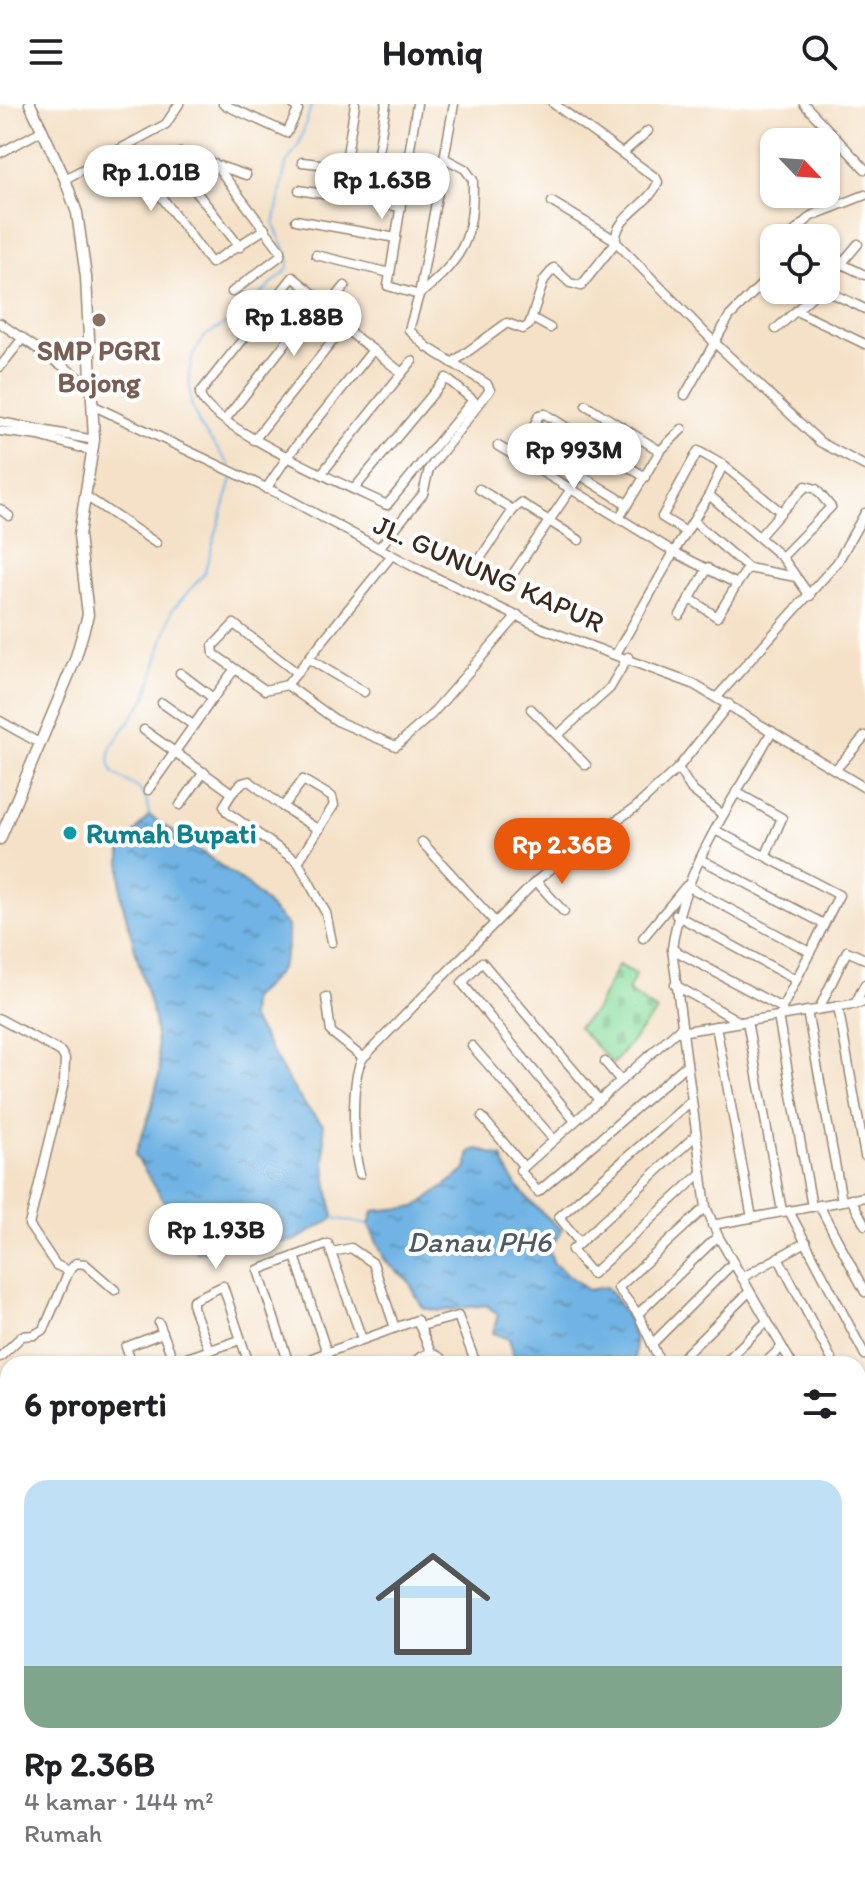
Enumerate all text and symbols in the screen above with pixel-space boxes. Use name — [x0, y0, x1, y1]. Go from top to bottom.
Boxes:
icon: menu — [24, 30, 68, 74]
icon: search — [797, 30, 841, 74]
text: Homiq — [382, 31, 483, 74]
north arrow — [760, 128, 840, 208]
map controls — [760, 128, 840, 304]
pin: Rp 1.01B — [68, 145, 234, 213]
pin: Rp 1.63B — [299, 153, 465, 221]
text: Rp 1.01B — [102, 155, 200, 187]
text: Rp 1.63B — [333, 163, 431, 195]
button: locate — [760, 224, 840, 304]
pin: Rp 1.88B — [211, 290, 377, 358]
text: Rp 1.88B — [244, 300, 344, 332]
marker: SMP PGRI Bojong — [90, 311, 108, 329]
place label: SMP PGRI Bojong — [37, 333, 161, 399]
pin: Rp 993M — [500, 423, 648, 491]
text: Rp 993M — [525, 433, 623, 465]
street label: JL. GUNUNG KAPUR — [369, 507, 609, 639]
place label: Rumah Bupati — [86, 816, 257, 850]
pin: Rp 2.36B — [479, 818, 645, 886]
marker: Rumah Bupati — [61, 824, 79, 842]
text: Rp 2.36B — [512, 828, 612, 860]
pin: Rp 1.93B — [133, 1203, 299, 1271]
text: Rp 1.93B — [167, 1213, 265, 1245]
water label: Danau PH6 — [407, 1223, 552, 1260]
icon: filters — [798, 1382, 842, 1426]
text: 6 properti — [24, 1384, 167, 1425]
icon: home — [361, 1532, 505, 1676]
text: Rp 2.36B — [24, 1744, 155, 1785]
text: 4 kamar · 144 m² — [24, 1785, 214, 1817]
text: Rumah — [24, 1817, 102, 1849]

